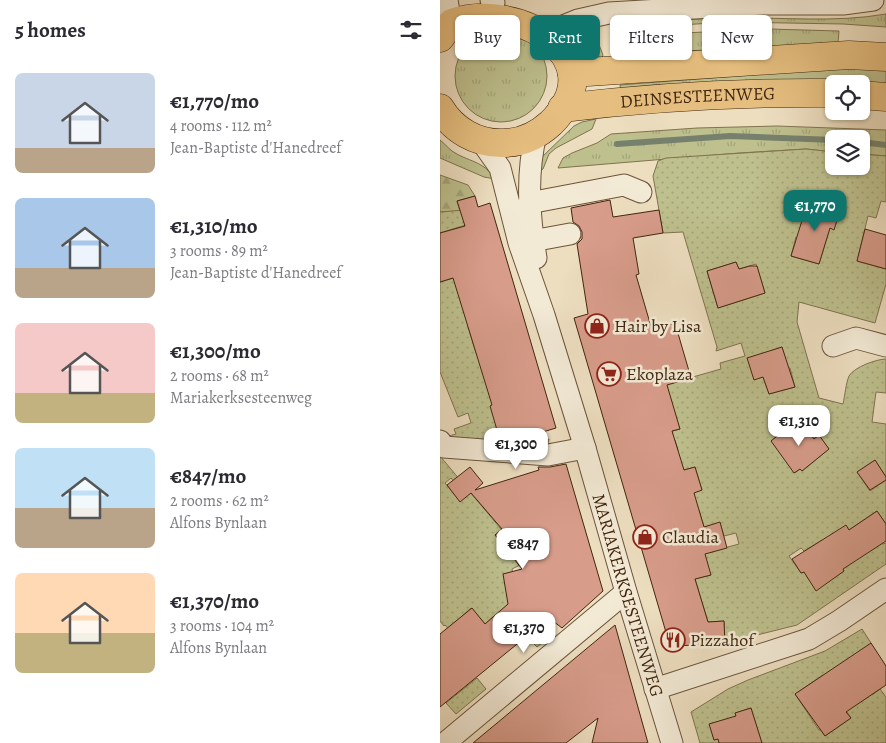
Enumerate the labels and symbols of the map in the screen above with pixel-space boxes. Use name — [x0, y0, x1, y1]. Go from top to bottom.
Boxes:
street label: DEINSESTEENWEG — [619, 81, 775, 114]
pin: €1,770 — [774, 190, 856, 232]
shop icon: Hair by Lisa — [584, 313, 610, 339]
place label: Hair by Lisa — [614, 314, 702, 338]
supermarket icon: Ekoplaza — [596, 361, 622, 387]
place label: Ekoplaza — [626, 362, 694, 386]
pin: €1,310 — [758, 404, 840, 447]
pin: €1,300 — [475, 428, 557, 470]
street label: MARIAKERKSESTEENWEG — [587, 491, 669, 700]
shop icon: Claudia — [632, 524, 658, 550]
place label: Claudia — [662, 525, 720, 549]
pin: €847 — [493, 528, 553, 570]
pin: €1,370 — [483, 612, 565, 654]
restaurant icon: Pizzahof — [660, 627, 686, 653]
place label: Pizzahof — [690, 628, 757, 652]

